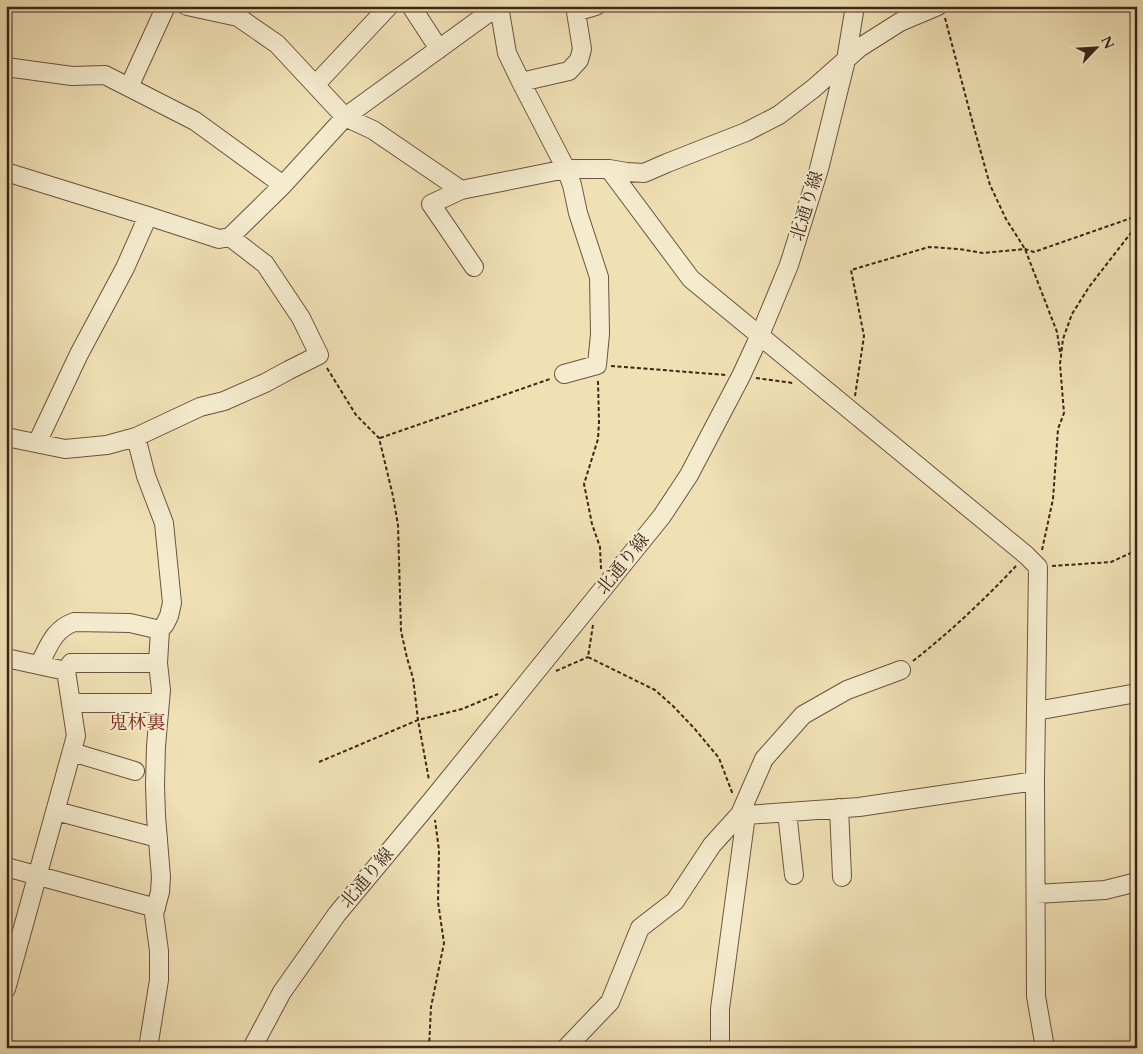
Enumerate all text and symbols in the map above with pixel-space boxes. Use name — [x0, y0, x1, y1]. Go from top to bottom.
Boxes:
north arrow — [1070, 22, 1120, 72]
text: N — [1096, 33, 1119, 52]
street label: 北通り線 — [785, 168, 829, 244]
street label: 北通り線 — [591, 528, 655, 600]
district label: 鬼林裏 — [108, 710, 166, 736]
street label: 北通り線 — [334, 842, 400, 914]

